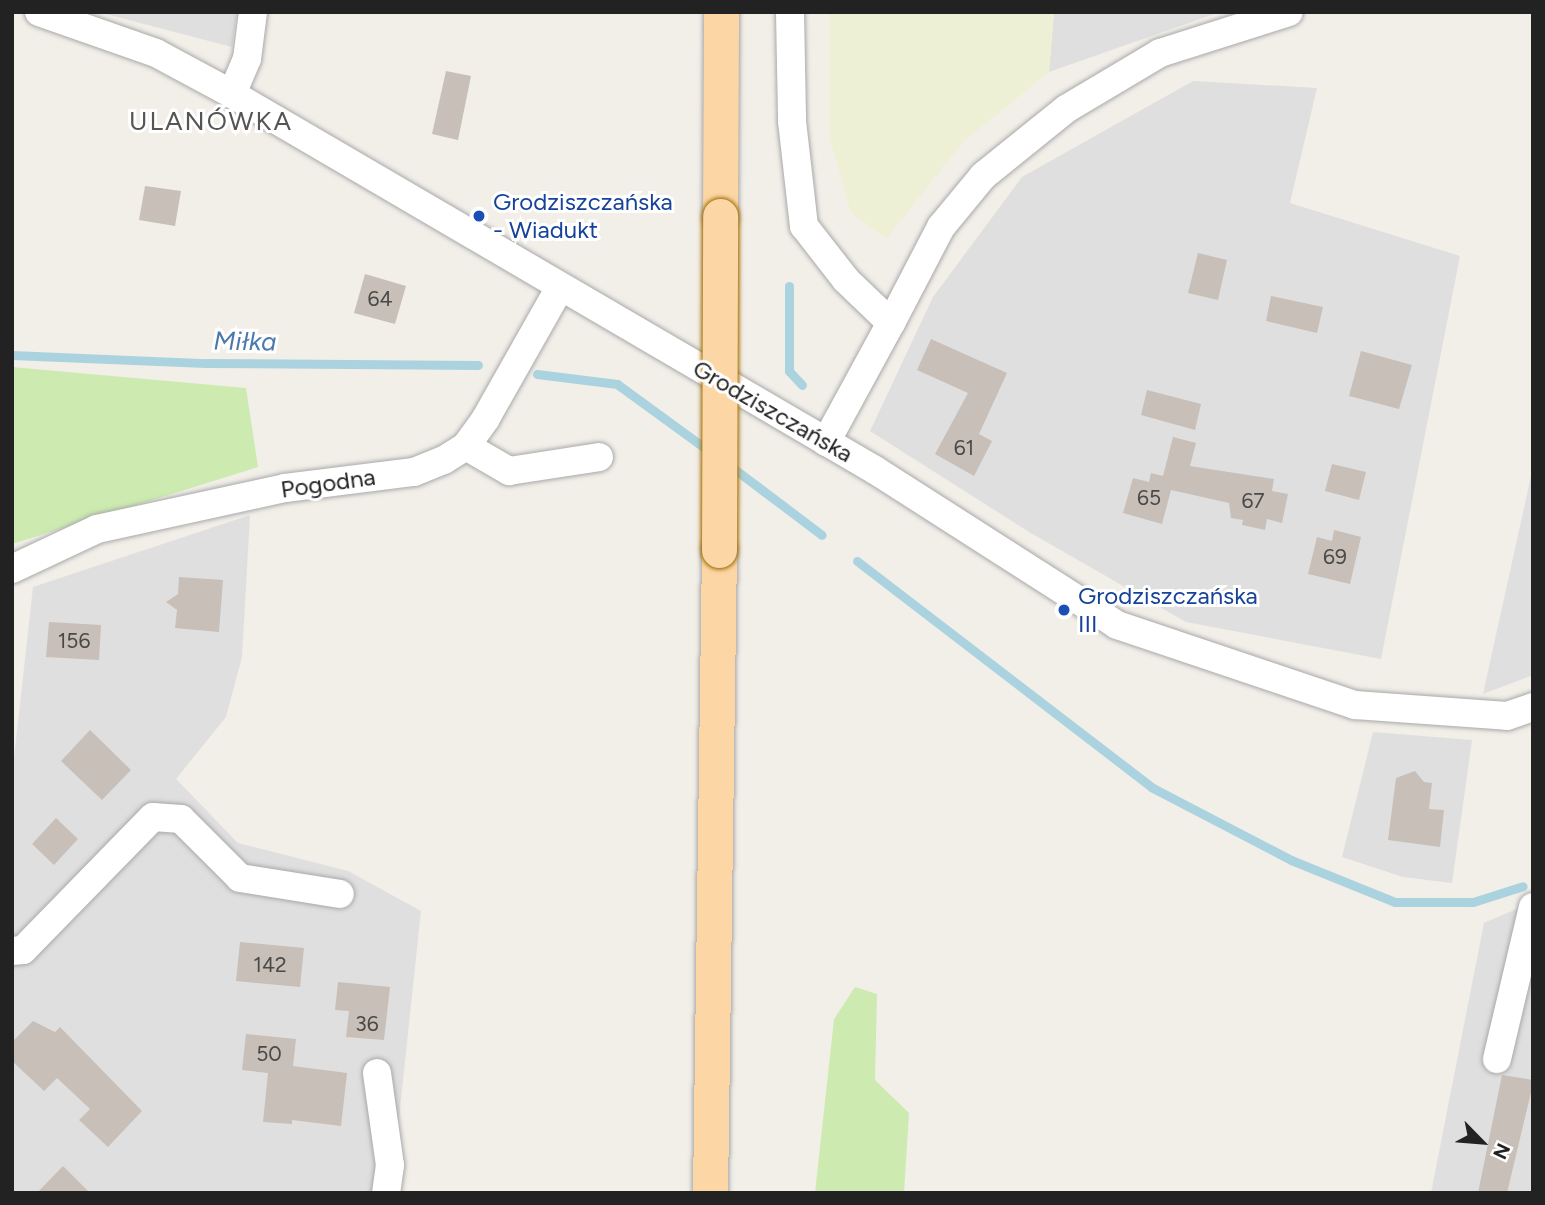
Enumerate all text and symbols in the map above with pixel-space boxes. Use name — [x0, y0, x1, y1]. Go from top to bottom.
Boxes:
district label: ULANÓWKA — [130, 106, 292, 138]
place label: Grodziszczańska - Wiadukt — [493, 188, 673, 244]
marker: Grodziszczańska - Wiadukt — [471, 208, 487, 224]
house number: 64 — [368, 286, 392, 312]
water label: Miłka — [213, 326, 277, 358]
street label: Grodziszczańska — [688, 354, 858, 468]
house number: 61 — [954, 435, 974, 461]
street label: Pogodna — [279, 462, 377, 504]
house number: 65 — [1137, 485, 1161, 511]
house number: 67 — [1241, 488, 1265, 514]
house number: 69 — [1323, 544, 1347, 570]
place label: Grodziszczańska III — [1078, 582, 1258, 638]
marker: Grodziszczańska III — [1056, 602, 1072, 618]
house number: 156 — [58, 628, 90, 654]
house number: 142 — [253, 952, 287, 978]
house number: 36 — [355, 1011, 379, 1037]
house number: 50 — [256, 1041, 282, 1067]
north arrow — [1447, 1107, 1517, 1177]
text: N — [1488, 1140, 1515, 1163]

